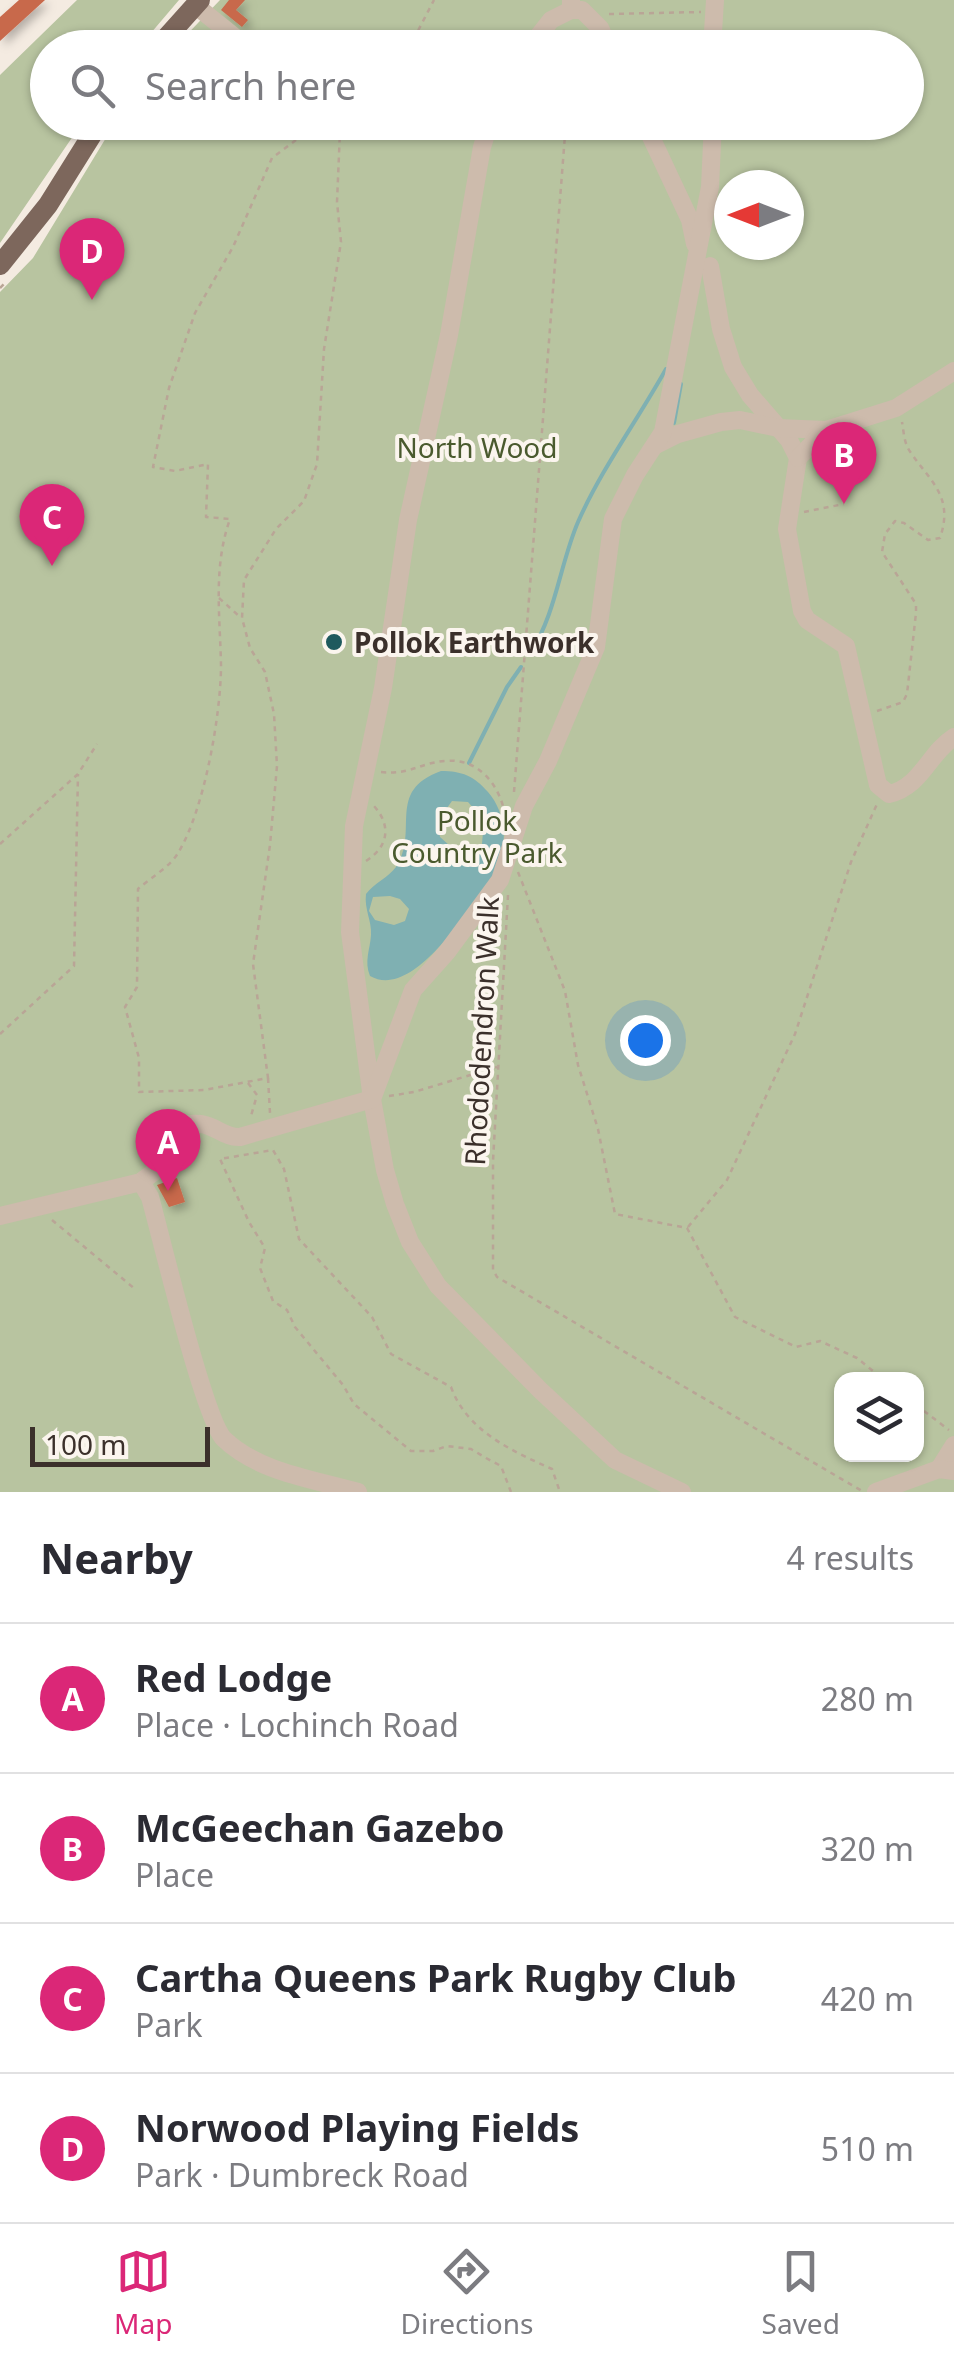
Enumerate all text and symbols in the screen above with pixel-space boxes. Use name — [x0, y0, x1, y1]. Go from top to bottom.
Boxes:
search box — [30, 30, 924, 140]
icon: search — [65, 58, 120, 113]
text: Search here — [145, 59, 356, 111]
north arrow — [714, 170, 804, 260]
pin: D — [59, 218, 124, 300]
pin: B — [812, 422, 876, 504]
park label: North Wood — [396, 428, 558, 466]
pin: C — [20, 484, 84, 566]
place label: Pollok Earthwork — [354, 623, 595, 661]
marker: Pollok Earthwork — [323, 631, 345, 653]
park label: Pollok Country Park — [391, 801, 563, 871]
street label: Rhododendron Walk — [455, 896, 507, 1166]
your location — [620, 1015, 671, 1066]
pin: A — [136, 1108, 200, 1191]
map controls — [834, 1372, 924, 1462]
button: layers — [834, 1372, 924, 1462]
scale bar — [30, 1422, 210, 1466]
text: 100 m — [45, 1425, 127, 1463]
text: Nearby — [40, 1529, 193, 1586]
text: 4 results — [787, 1536, 914, 1579]
text: Red Lodge — [135, 1651, 332, 1703]
text: A — [61, 1677, 84, 1720]
text: 280 m — [821, 1677, 914, 1720]
text: Place · Lochinch Road — [135, 1703, 459, 1746]
text: McGeechan Gazebo — [135, 1801, 504, 1853]
text: B — [62, 1827, 83, 1870]
text: 320 m — [821, 1827, 914, 1870]
text: Place — [135, 1853, 214, 1896]
text: Cartha Queens Park Rugby Club — [135, 1951, 736, 2003]
text: C — [62, 1977, 83, 2020]
text: 420 m — [821, 1977, 914, 2020]
text: Park — [135, 2003, 203, 2046]
text: Norwood Playing Fields — [135, 2101, 579, 2153]
text: D — [61, 2127, 84, 2170]
text: 510 m — [821, 2127, 914, 2170]
text: Park · Dumbreck Road — [135, 2153, 469, 2196]
tab: Map — [114, 2244, 172, 2342]
tab: Directions — [401, 2244, 533, 2342]
tab: Saved — [762, 2244, 840, 2342]

